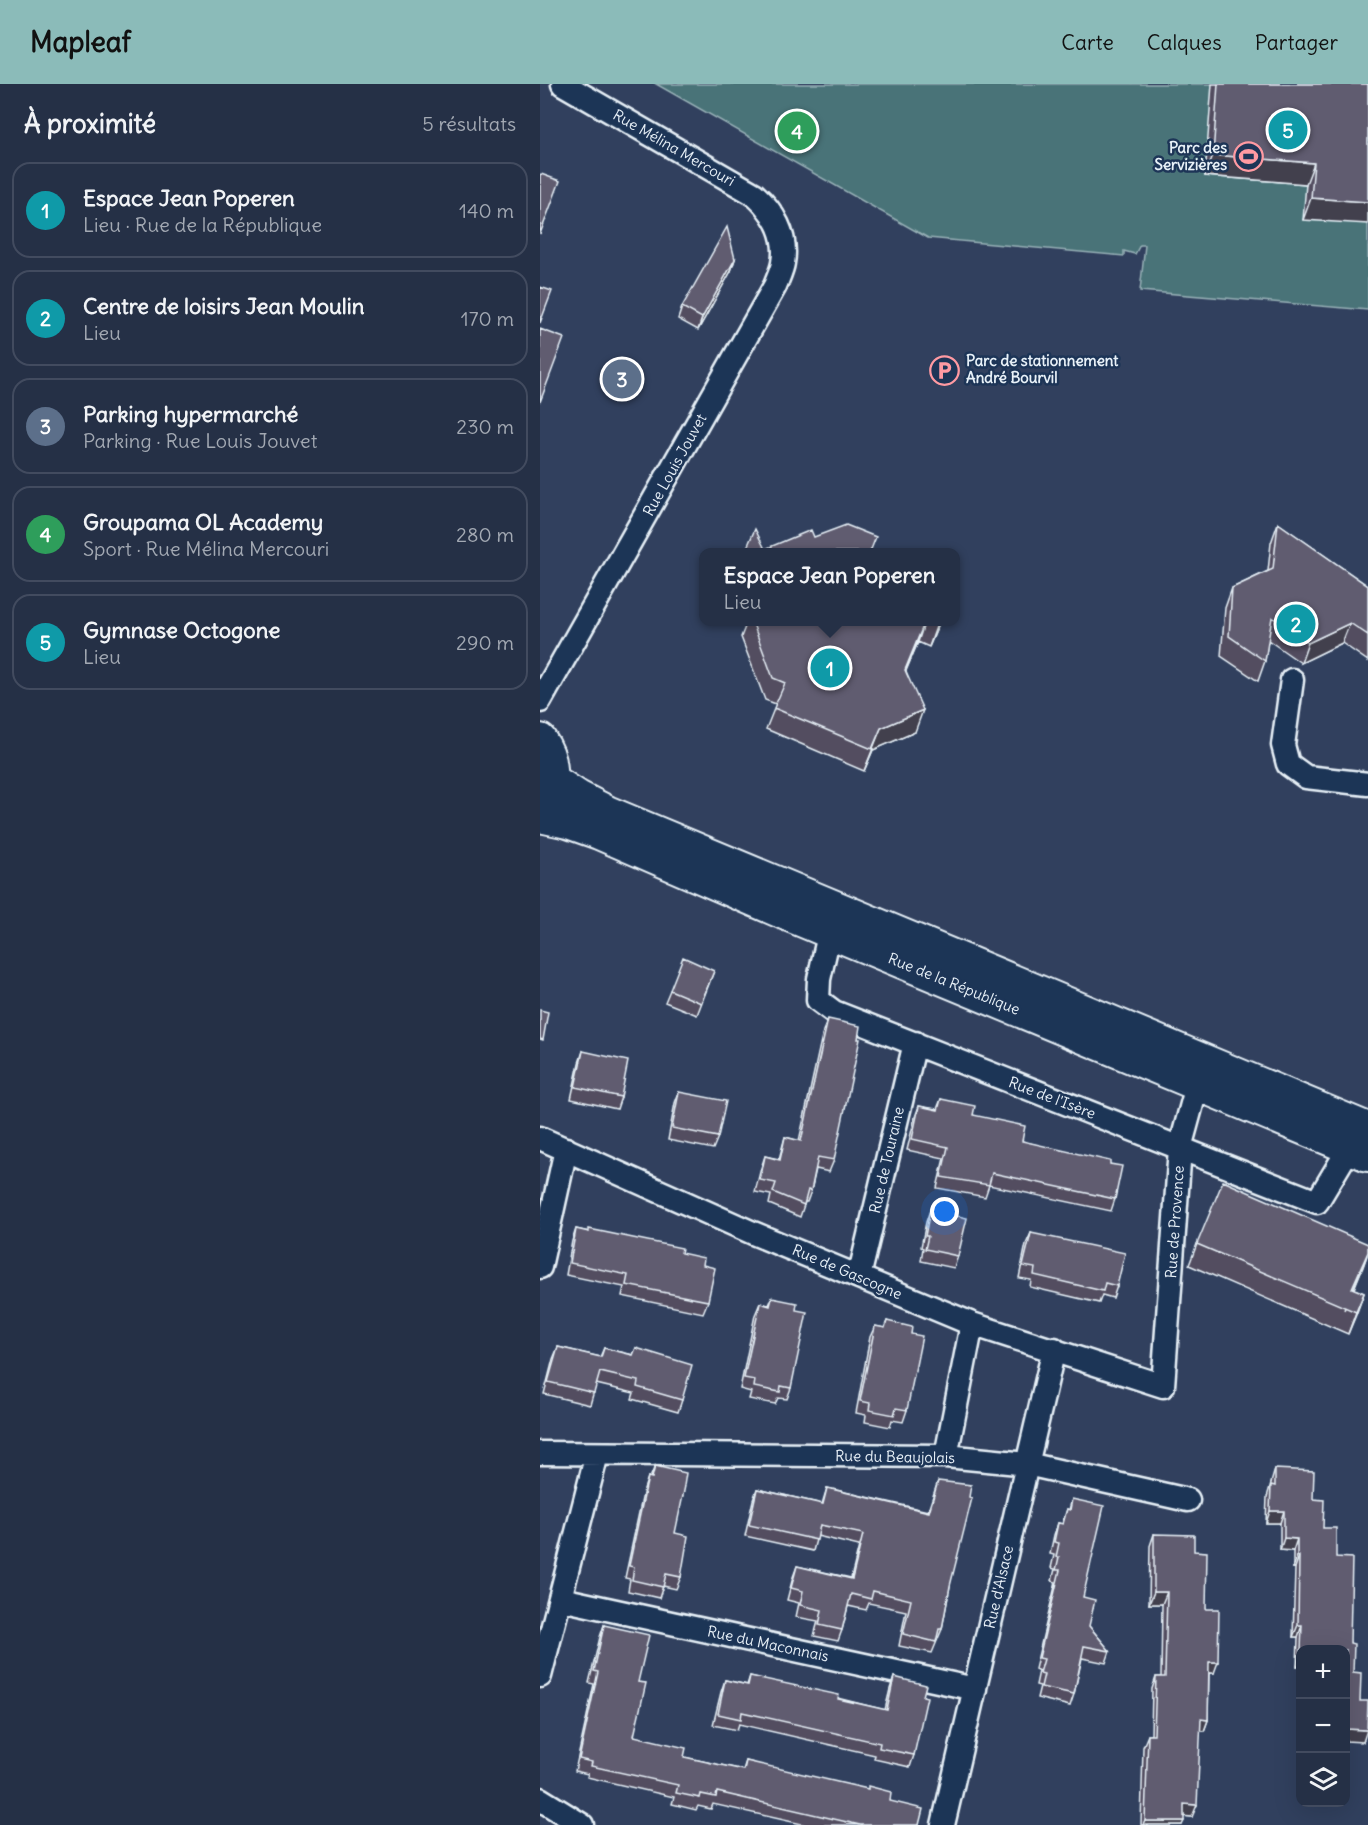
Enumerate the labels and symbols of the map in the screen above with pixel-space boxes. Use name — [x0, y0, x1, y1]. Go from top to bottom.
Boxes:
street label: Rue Mélina Mercouri — [610, 105, 739, 190]
pin: 4 — [778, 108, 816, 154]
pin: 5 — [1268, 108, 1308, 152]
place label: Parc des Servizières — [1155, 138, 1227, 174]
sports icon: Parc des Servizières — [1232, 141, 1264, 173]
place label: Parc de stationnement André Bourvil — [966, 351, 1119, 387]
parking icon: Parc de stationnement André Bourvil — [929, 354, 961, 386]
pin: 3 — [602, 356, 641, 402]
street label: Rue Louis Jouvet — [639, 410, 710, 519]
pin: 2 — [1276, 602, 1316, 646]
pin: 1 — [810, 646, 850, 690]
street label: Rue de la République — [886, 948, 1023, 1019]
street label: Rue de l'Isère — [1006, 1072, 1098, 1123]
street label: Rue de Touraine — [865, 1105, 908, 1215]
street label: Rue de Provence — [1161, 1165, 1188, 1279]
your location — [930, 1197, 959, 1226]
street label: Rue de Gascogne — [789, 1240, 905, 1303]
street label: Rue du Beaujolais — [835, 1446, 955, 1467]
street label: Rue d'Alsace — [980, 1543, 1017, 1630]
street label: Rue du Maconnais — [706, 1621, 831, 1666]

